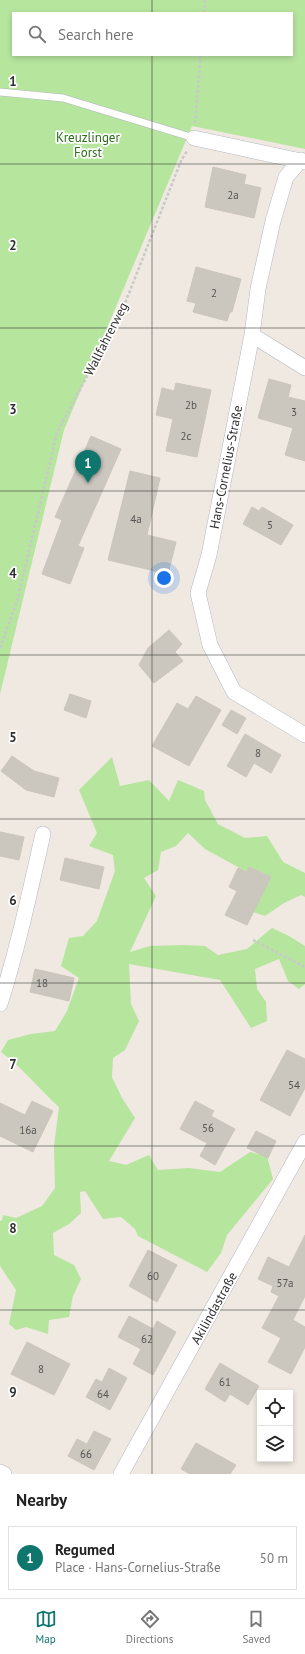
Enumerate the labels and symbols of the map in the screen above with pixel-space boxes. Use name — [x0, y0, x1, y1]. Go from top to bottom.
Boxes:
text: 1 — [9, 73, 17, 90]
park label: Kreuzlinger Forst — [56, 129, 120, 161]
house number: 2a — [227, 188, 239, 202]
text: 2 — [9, 237, 17, 254]
house number: 2 — [211, 286, 217, 300]
street label: Wallfahrerweg — [80, 299, 132, 379]
house number: 2b — [185, 398, 197, 412]
text: 3 — [9, 401, 17, 418]
street label: Hans-Cornelius-Straße — [206, 404, 246, 530]
house number: 3 — [291, 405, 297, 419]
house number: 2c — [181, 429, 192, 443]
pin: 1 — [75, 450, 101, 483]
house number: 4a — [130, 512, 142, 526]
house number: 5 — [267, 518, 273, 532]
text: 4 — [9, 565, 17, 582]
your location — [154, 568, 174, 588]
text: 5 — [9, 729, 17, 746]
house number: 8 — [255, 746, 261, 760]
text: 6 — [9, 892, 17, 909]
house number: 18 — [36, 976, 48, 990]
text: 7 — [9, 1056, 17, 1073]
house number: 54 — [288, 1078, 300, 1092]
house number: 56 — [202, 1121, 214, 1135]
house number: 16a — [19, 1123, 37, 1137]
text: 8 — [9, 1220, 17, 1237]
house number: 60 — [147, 1269, 159, 1283]
street label: Akilindastraße — [187, 1269, 241, 1347]
house number: 57a — [277, 1276, 293, 1290]
house number: 62 — [141, 1332, 153, 1346]
house number: 8 — [38, 1362, 44, 1376]
house number: 61 — [219, 1375, 231, 1389]
text: 9 — [9, 1384, 17, 1401]
house number: 64 — [97, 1387, 109, 1401]
house number: 66 — [80, 1447, 92, 1461]

